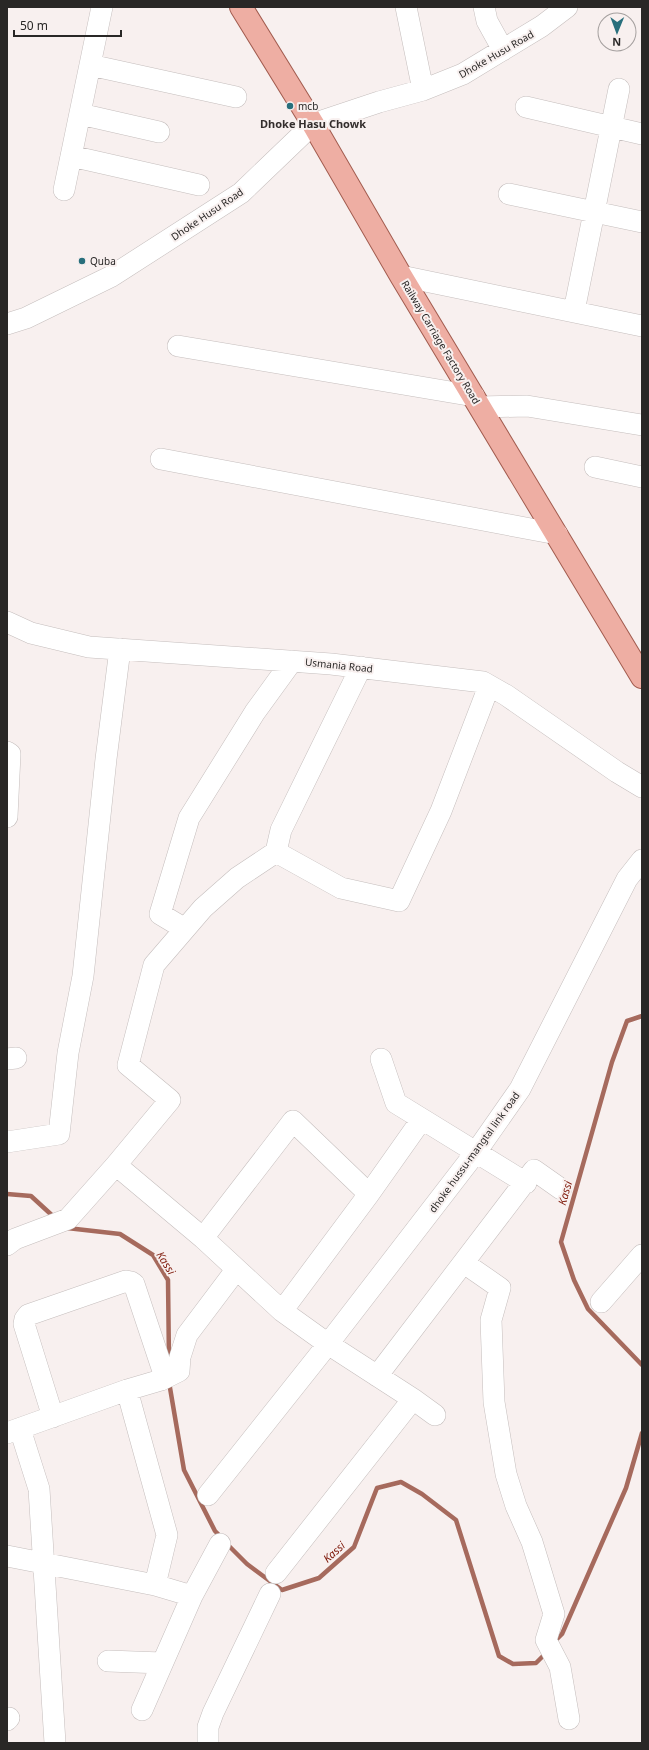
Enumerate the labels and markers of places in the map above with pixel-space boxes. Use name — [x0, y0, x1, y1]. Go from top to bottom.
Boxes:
place label: mcb — [298, 99, 318, 113]
marker: mcb — [285, 101, 295, 111]
place label: Quba — [90, 254, 116, 268]
marker: Quba — [77, 256, 87, 266]

